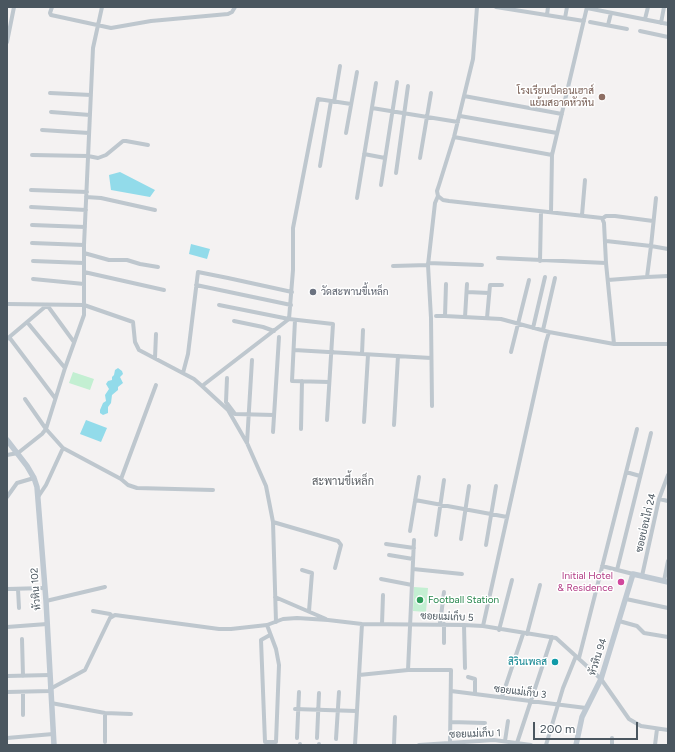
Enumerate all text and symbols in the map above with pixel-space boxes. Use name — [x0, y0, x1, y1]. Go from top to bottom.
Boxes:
place label: โรงเรียนบีคอนเฮาส์ แย้มสอาดหัวหิน — [517, 85, 594, 108]
marker: โรงเรียนบีคอนเฮาส์ แย้มสอาดหัวหิน — [597, 92, 607, 102]
place label: วัดสะพานขี้เหล็ก — [321, 286, 389, 298]
marker: วัดสะพานขี้เหล็ก — [308, 287, 318, 297]
district label: สะพานขี้เหล็ก — [312, 475, 374, 489]
street label: ซอยบ่อนไก่ 24 — [633, 492, 659, 554]
street label: หัวหิน 102 — [29, 567, 43, 611]
place label: Initial Hotel & Residence — [558, 570, 613, 594]
marker: Initial Hotel & Residence — [616, 577, 626, 587]
place label: Football Station — [428, 594, 499, 606]
marker: Football Station — [415, 595, 425, 605]
street label: ซอยแม่เก็บ 5 — [420, 610, 474, 624]
street label: หัวหิน 94 — [586, 637, 610, 677]
place label: สิรินเพลส — [508, 656, 547, 668]
marker: สิรินเพลส — [550, 657, 560, 667]
street label: ซอยแม่เก็บ 3 — [493, 683, 547, 701]
scale bar — [535, 714, 640, 740]
text: 200 m — [540, 722, 575, 736]
street label: ซอยแม่เก็บ 1 — [449, 727, 501, 741]

